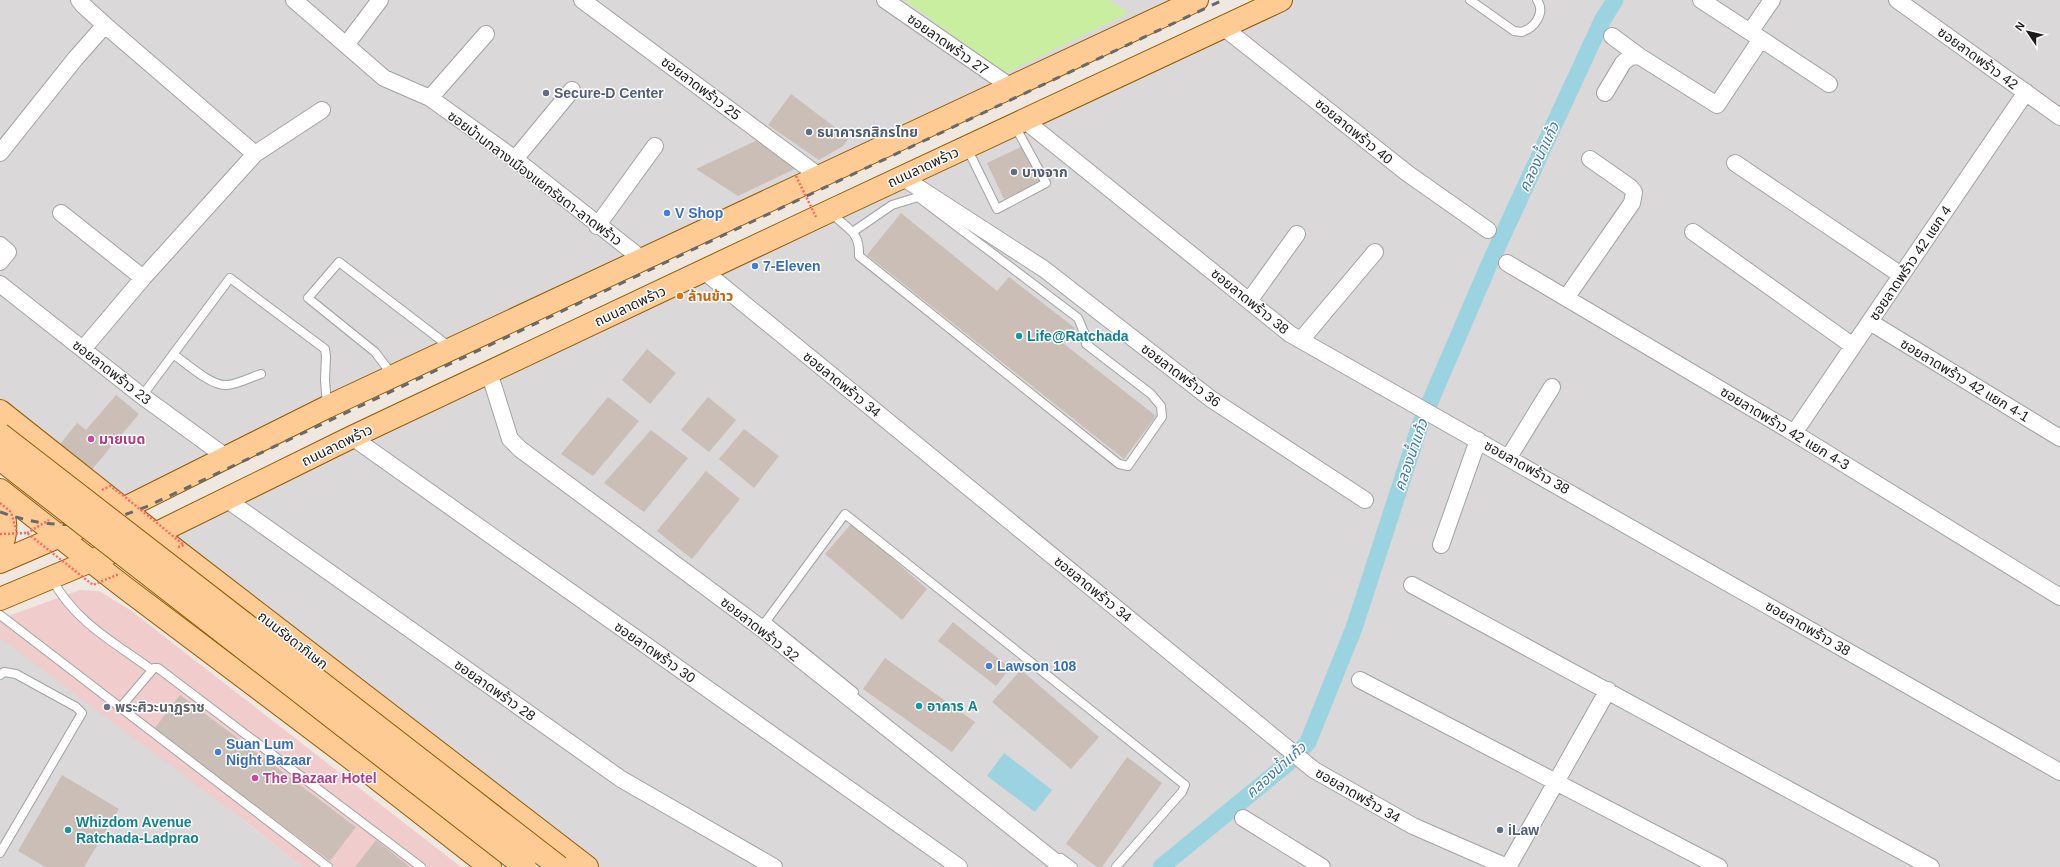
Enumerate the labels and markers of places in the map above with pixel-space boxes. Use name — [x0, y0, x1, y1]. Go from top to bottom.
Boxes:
place label: Secure-D Center — [554, 85, 664, 101]
marker: Secure-D Center — [541, 88, 551, 98]
place label: ธนาคารกสิกรไทย — [817, 124, 918, 140]
marker: ธนาคารกสิกรไทย — [804, 127, 814, 137]
place label: บางจาก — [1022, 164, 1068, 180]
marker: บางจาก — [1009, 167, 1019, 177]
place label: V Shop — [675, 205, 723, 221]
marker: V Shop — [662, 208, 672, 218]
place label: 7-Eleven — [763, 258, 821, 274]
marker: 7-Eleven — [750, 261, 760, 271]
place label: ล้านข้าว — [688, 288, 733, 304]
marker: ล้านข้าว — [675, 291, 685, 301]
place label: Life@Ratchada — [1027, 328, 1129, 344]
marker: Life@Ratchada — [1014, 331, 1024, 341]
place label: มายเบด — [99, 431, 145, 447]
marker: มายเบด — [86, 434, 96, 444]
place label: Lawson 108 — [997, 658, 1077, 674]
marker: Lawson 108 — [984, 661, 994, 671]
place label: อาคาร A — [927, 698, 978, 714]
place label: พระศิวะนาฏราช — [115, 699, 205, 715]
marker: อาคาร A — [914, 701, 924, 711]
marker: พระศิวะนาฏราช — [102, 702, 112, 712]
place label: Suan Lum Night Bazaar — [226, 736, 312, 768]
marker: Suan Lum Night Bazaar — [213, 747, 223, 757]
place label: The Bazaar Hotel — [263, 770, 377, 786]
marker: The Bazaar Hotel — [250, 773, 260, 783]
place label: Whizdom Avenue Ratchada-Ladprao — [76, 814, 199, 846]
place label: iLaw — [1508, 822, 1539, 838]
marker: Whizdom Avenue Ratchada-Ladprao — [63, 825, 73, 835]
marker: iLaw — [1495, 825, 1505, 835]

